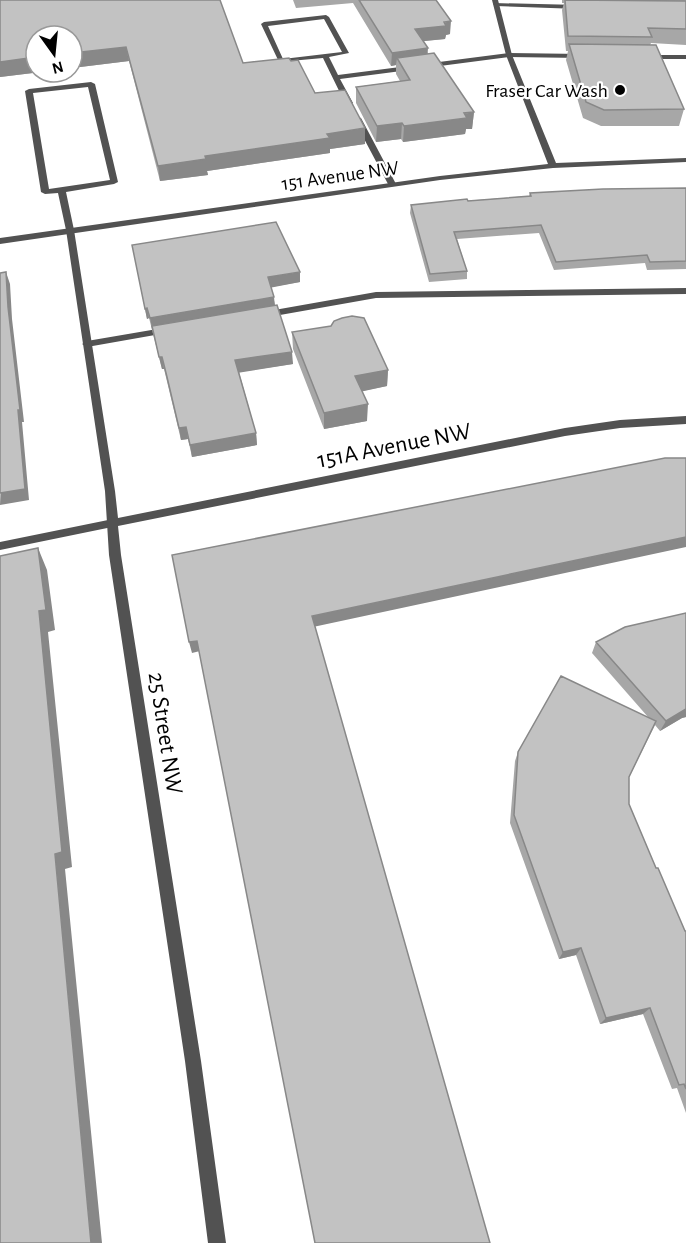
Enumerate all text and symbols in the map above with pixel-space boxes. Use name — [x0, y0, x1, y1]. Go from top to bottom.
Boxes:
north arrow — [24, 24, 84, 84]
text: N — [50, 58, 65, 77]
place label: Fraser Car Wash — [485, 81, 608, 101]
marker: Fraser Car Wash — [613, 83, 627, 97]
street label: 151 Avenue NW — [280, 158, 400, 194]
street label: 151A Avenue NW — [315, 419, 473, 473]
street label: 25 Street NW — [144, 671, 187, 796]

